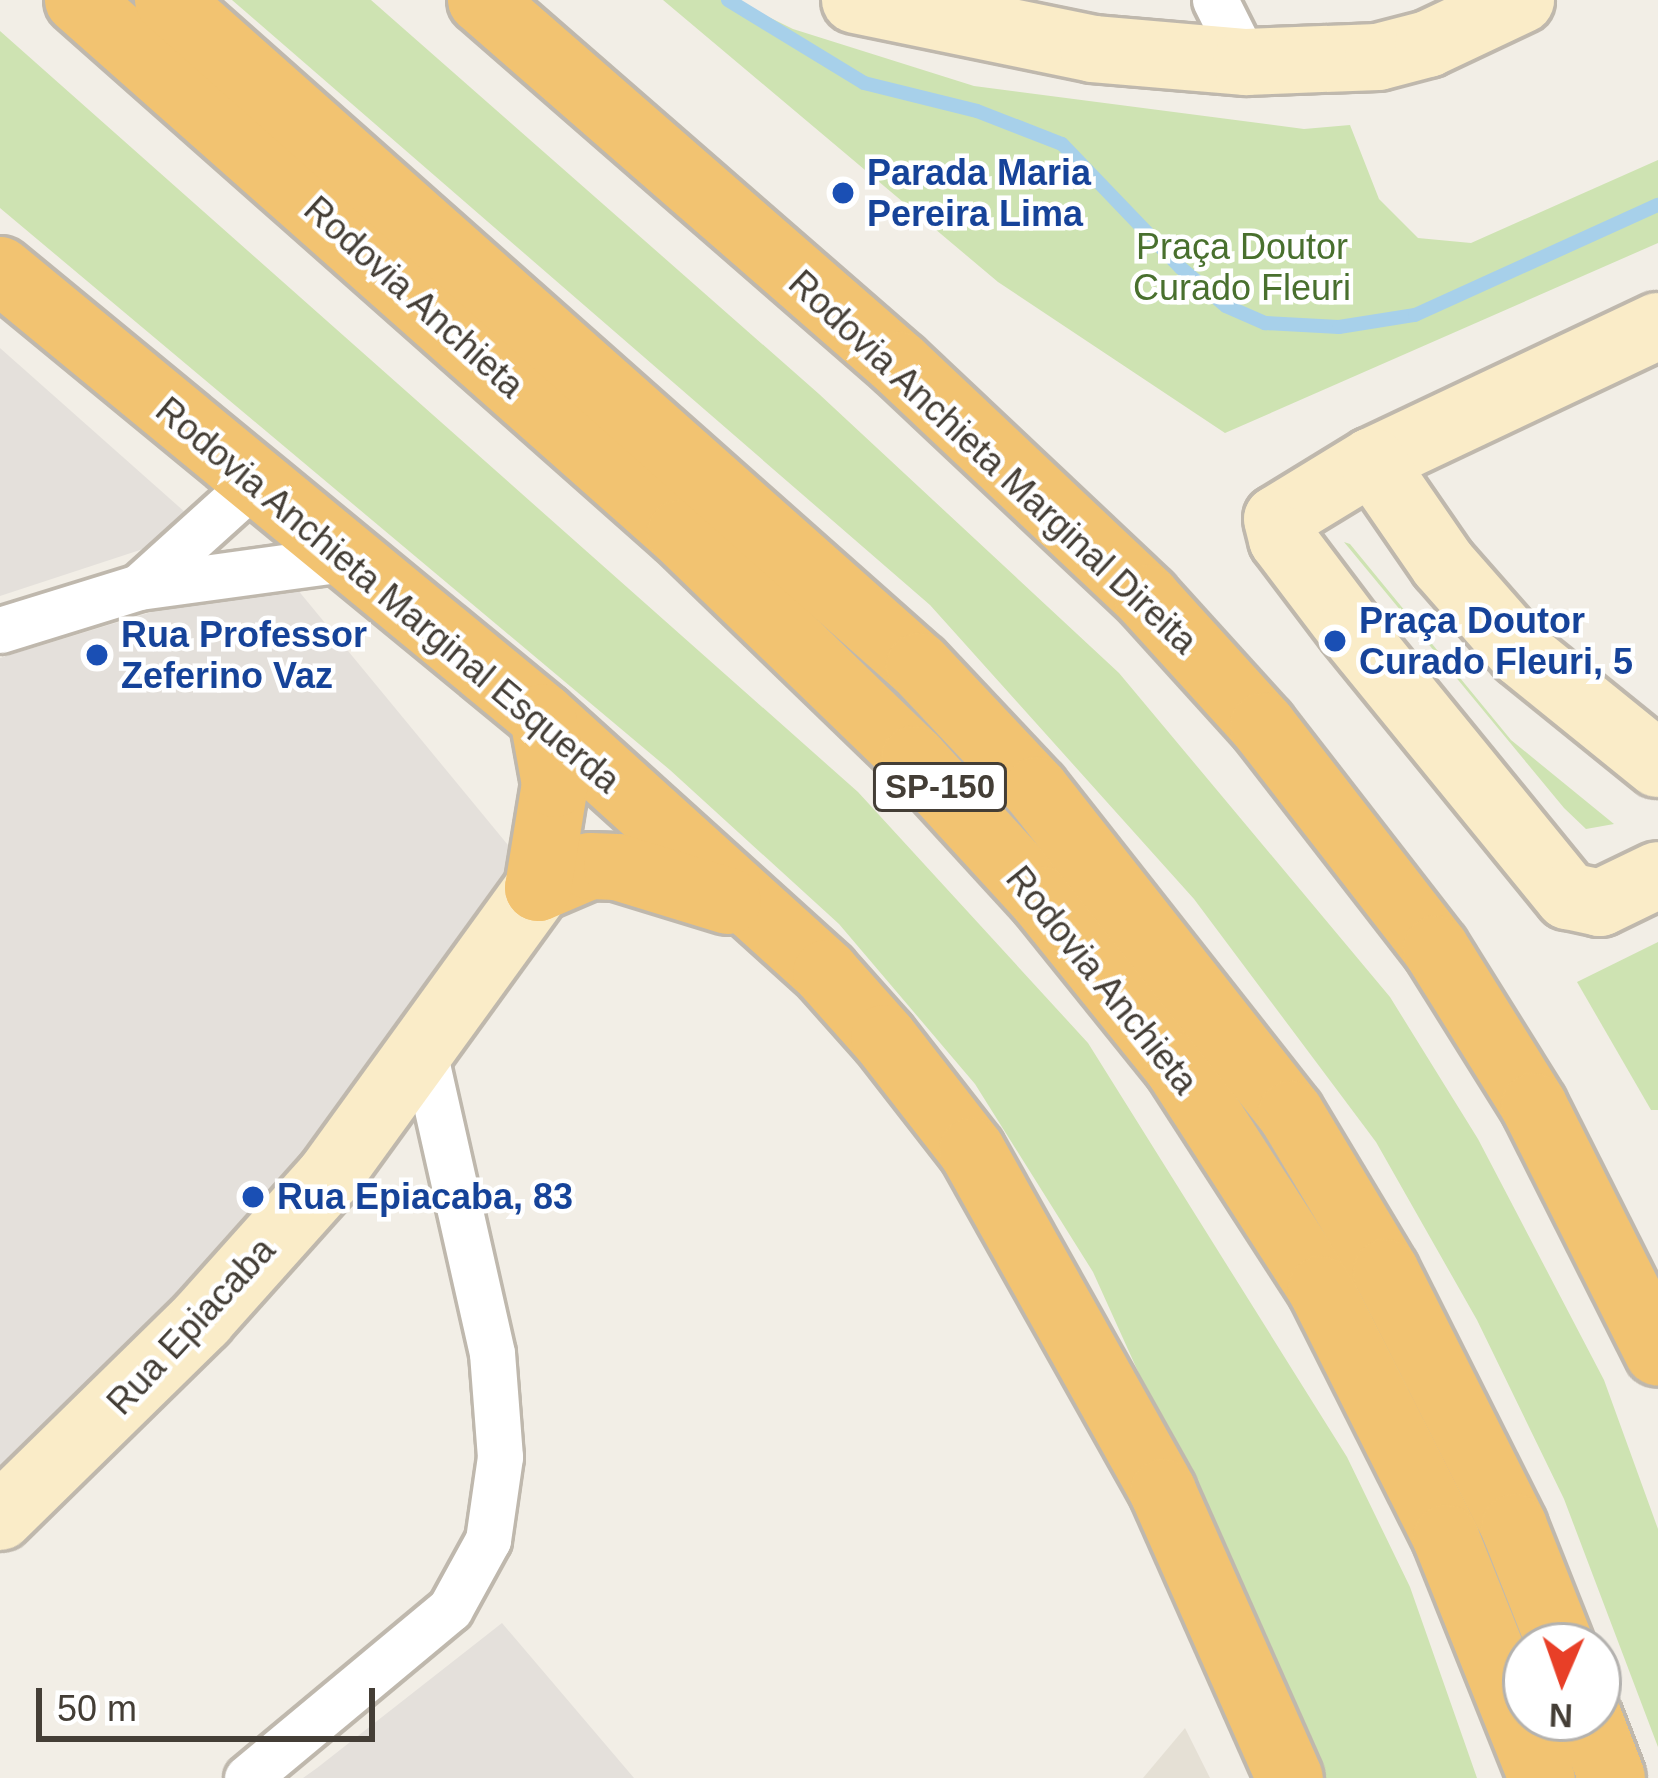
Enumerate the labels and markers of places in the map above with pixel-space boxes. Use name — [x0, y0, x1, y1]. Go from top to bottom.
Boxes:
place label: Parada Maria Pereira Lima — [867, 150, 1091, 235]
marker: Parada Maria Pereira Lima — [830, 180, 856, 206]
place label: Praça Doutor Curado Fleuri, 5 — [1359, 598, 1633, 683]
place label: Rua Professor Zeferino Vaz — [121, 612, 367, 697]
marker: Praça Doutor Curado Fleuri, 5 — [1322, 628, 1348, 654]
marker: Rua Professor Zeferino Vaz — [84, 642, 110, 668]
place label: Rua Epiacaba, 83 — [277, 1175, 573, 1219]
marker: Rua Epiacaba, 83 — [240, 1184, 266, 1210]

